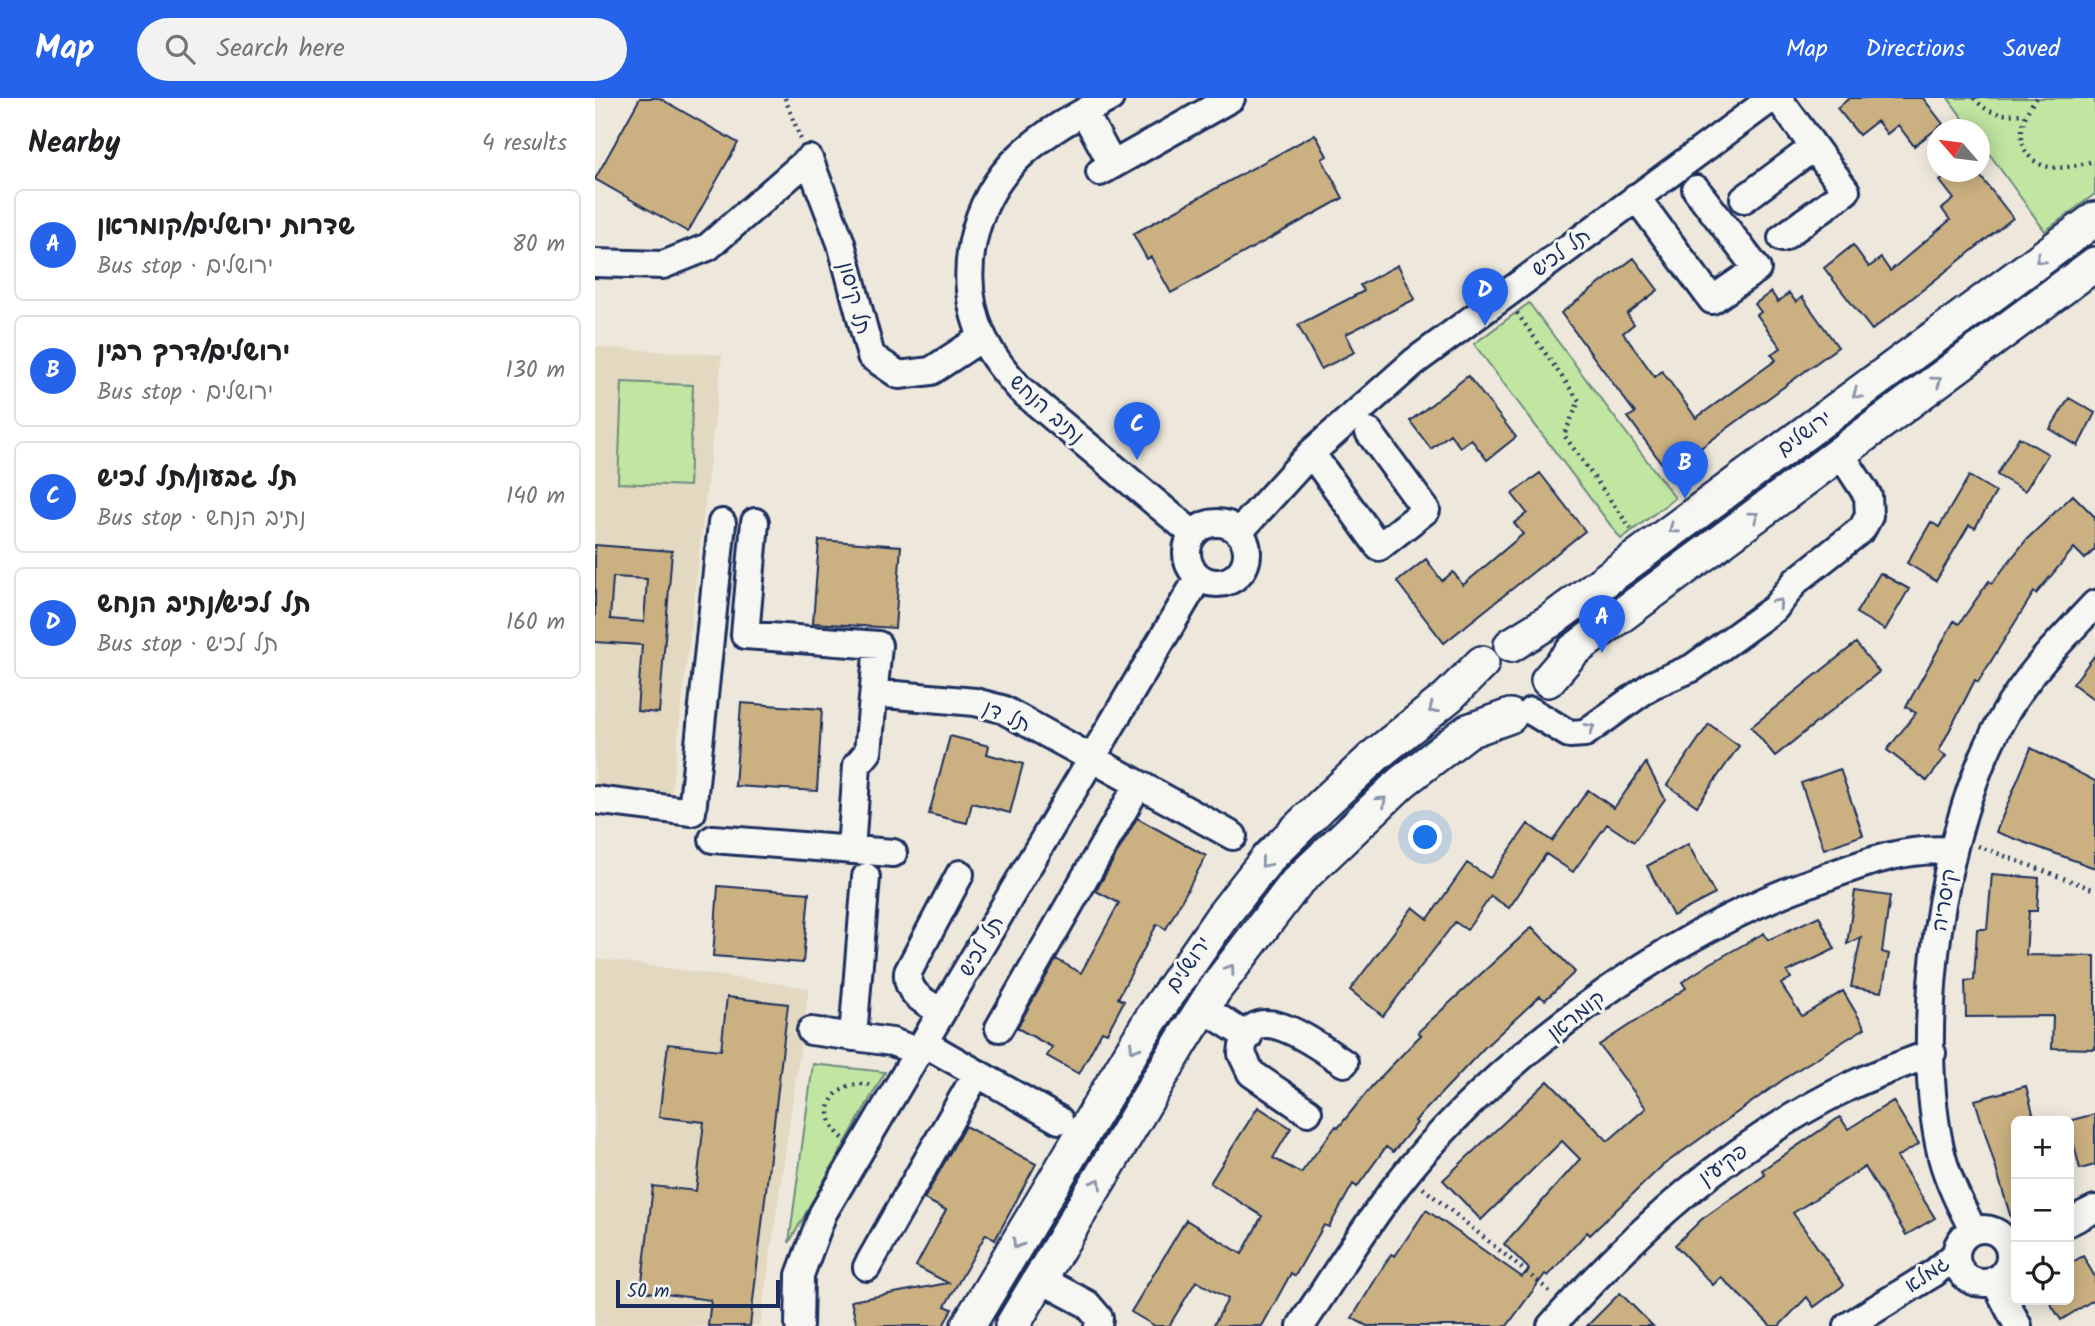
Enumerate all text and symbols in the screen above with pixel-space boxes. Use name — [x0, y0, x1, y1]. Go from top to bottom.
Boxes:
search box — [137, 18, 627, 81]
text: Map — [35, 23, 95, 76]
text: Search here — [217, 28, 345, 70]
icon: search — [161, 30, 199, 68]
text: Map — [1786, 30, 1828, 69]
text: Directions — [1866, 30, 1965, 69]
text: Saved — [2003, 30, 2060, 69]
north arrow — [1927, 119, 1990, 182]
text: Nearby — [28, 120, 120, 168]
text: 4 results — [482, 126, 567, 162]
text: שדרות ירושלים/קומראן — [97, 206, 355, 248]
street label: תל לכיש — [1525, 220, 1598, 286]
text: A — [46, 227, 60, 263]
text: 80 m — [512, 227, 565, 263]
text: Bus stop · ירושלים — [97, 249, 273, 285]
one-way arrow — [2035, 251, 2048, 264]
street label: תל קיסון — [828, 258, 879, 339]
pin: D — [1462, 268, 1508, 326]
text: ירושלים/דרך רבין — [97, 332, 290, 374]
text: B — [46, 353, 60, 389]
text: 130 m — [506, 353, 565, 389]
street label: נתיב הנחש — [1001, 367, 1091, 453]
text: Bus stop · ירושלים — [97, 375, 273, 411]
one-way arrow — [1929, 377, 1942, 389]
one-way arrow — [1852, 386, 1864, 398]
pin: C — [1114, 402, 1160, 460]
street label: ירושלים — [1770, 403, 1840, 466]
pin: B — [1662, 441, 1708, 499]
text: תל גבעון/תל לכיש — [97, 458, 297, 500]
text: C — [46, 479, 60, 515]
text: 140 m — [506, 479, 565, 515]
text: Bus stop · נתיב הנחש — [97, 501, 306, 537]
one-way arrow — [1746, 512, 1759, 524]
one-way arrow — [1669, 521, 1681, 533]
text: תל לכיש/נתיב הנחש — [97, 584, 311, 626]
pin: A — [1579, 595, 1625, 653]
one-way arrow — [1770, 598, 1782, 611]
text: D — [45, 605, 61, 641]
text: 160 m — [506, 605, 565, 641]
text: Bus stop · תל לכיש — [97, 627, 278, 663]
street label: תל דן — [977, 692, 1035, 742]
one-way arrow — [1428, 701, 1440, 714]
one-way arrow — [1583, 723, 1596, 736]
one-way arrow — [1374, 796, 1387, 809]
your location — [1408, 820, 1442, 854]
one-way arrow — [1261, 855, 1273, 868]
street label: קיסריה — [1924, 866, 1967, 934]
street label: תל לכיש — [951, 910, 1013, 984]
street label: ירושלים — [1158, 930, 1220, 1000]
one-way arrow — [1222, 964, 1234, 977]
street label: קומראן — [1541, 983, 1613, 1049]
one-way arrow — [1129, 1041, 1142, 1054]
map controls — [2011, 1116, 2074, 1305]
button: + — [2011, 1116, 2074, 1179]
street label: פקיעין — [1692, 1136, 1756, 1195]
one-way arrow — [1089, 1178, 1102, 1191]
button: − — [2011, 1179, 2074, 1242]
one-way arrow — [1013, 1236, 1026, 1249]
button: locate — [2011, 1242, 2074, 1305]
street label: גמלא — [1898, 1248, 1957, 1303]
scale bar — [616, 1277, 781, 1309]
text: 50 m — [627, 1277, 669, 1307]

